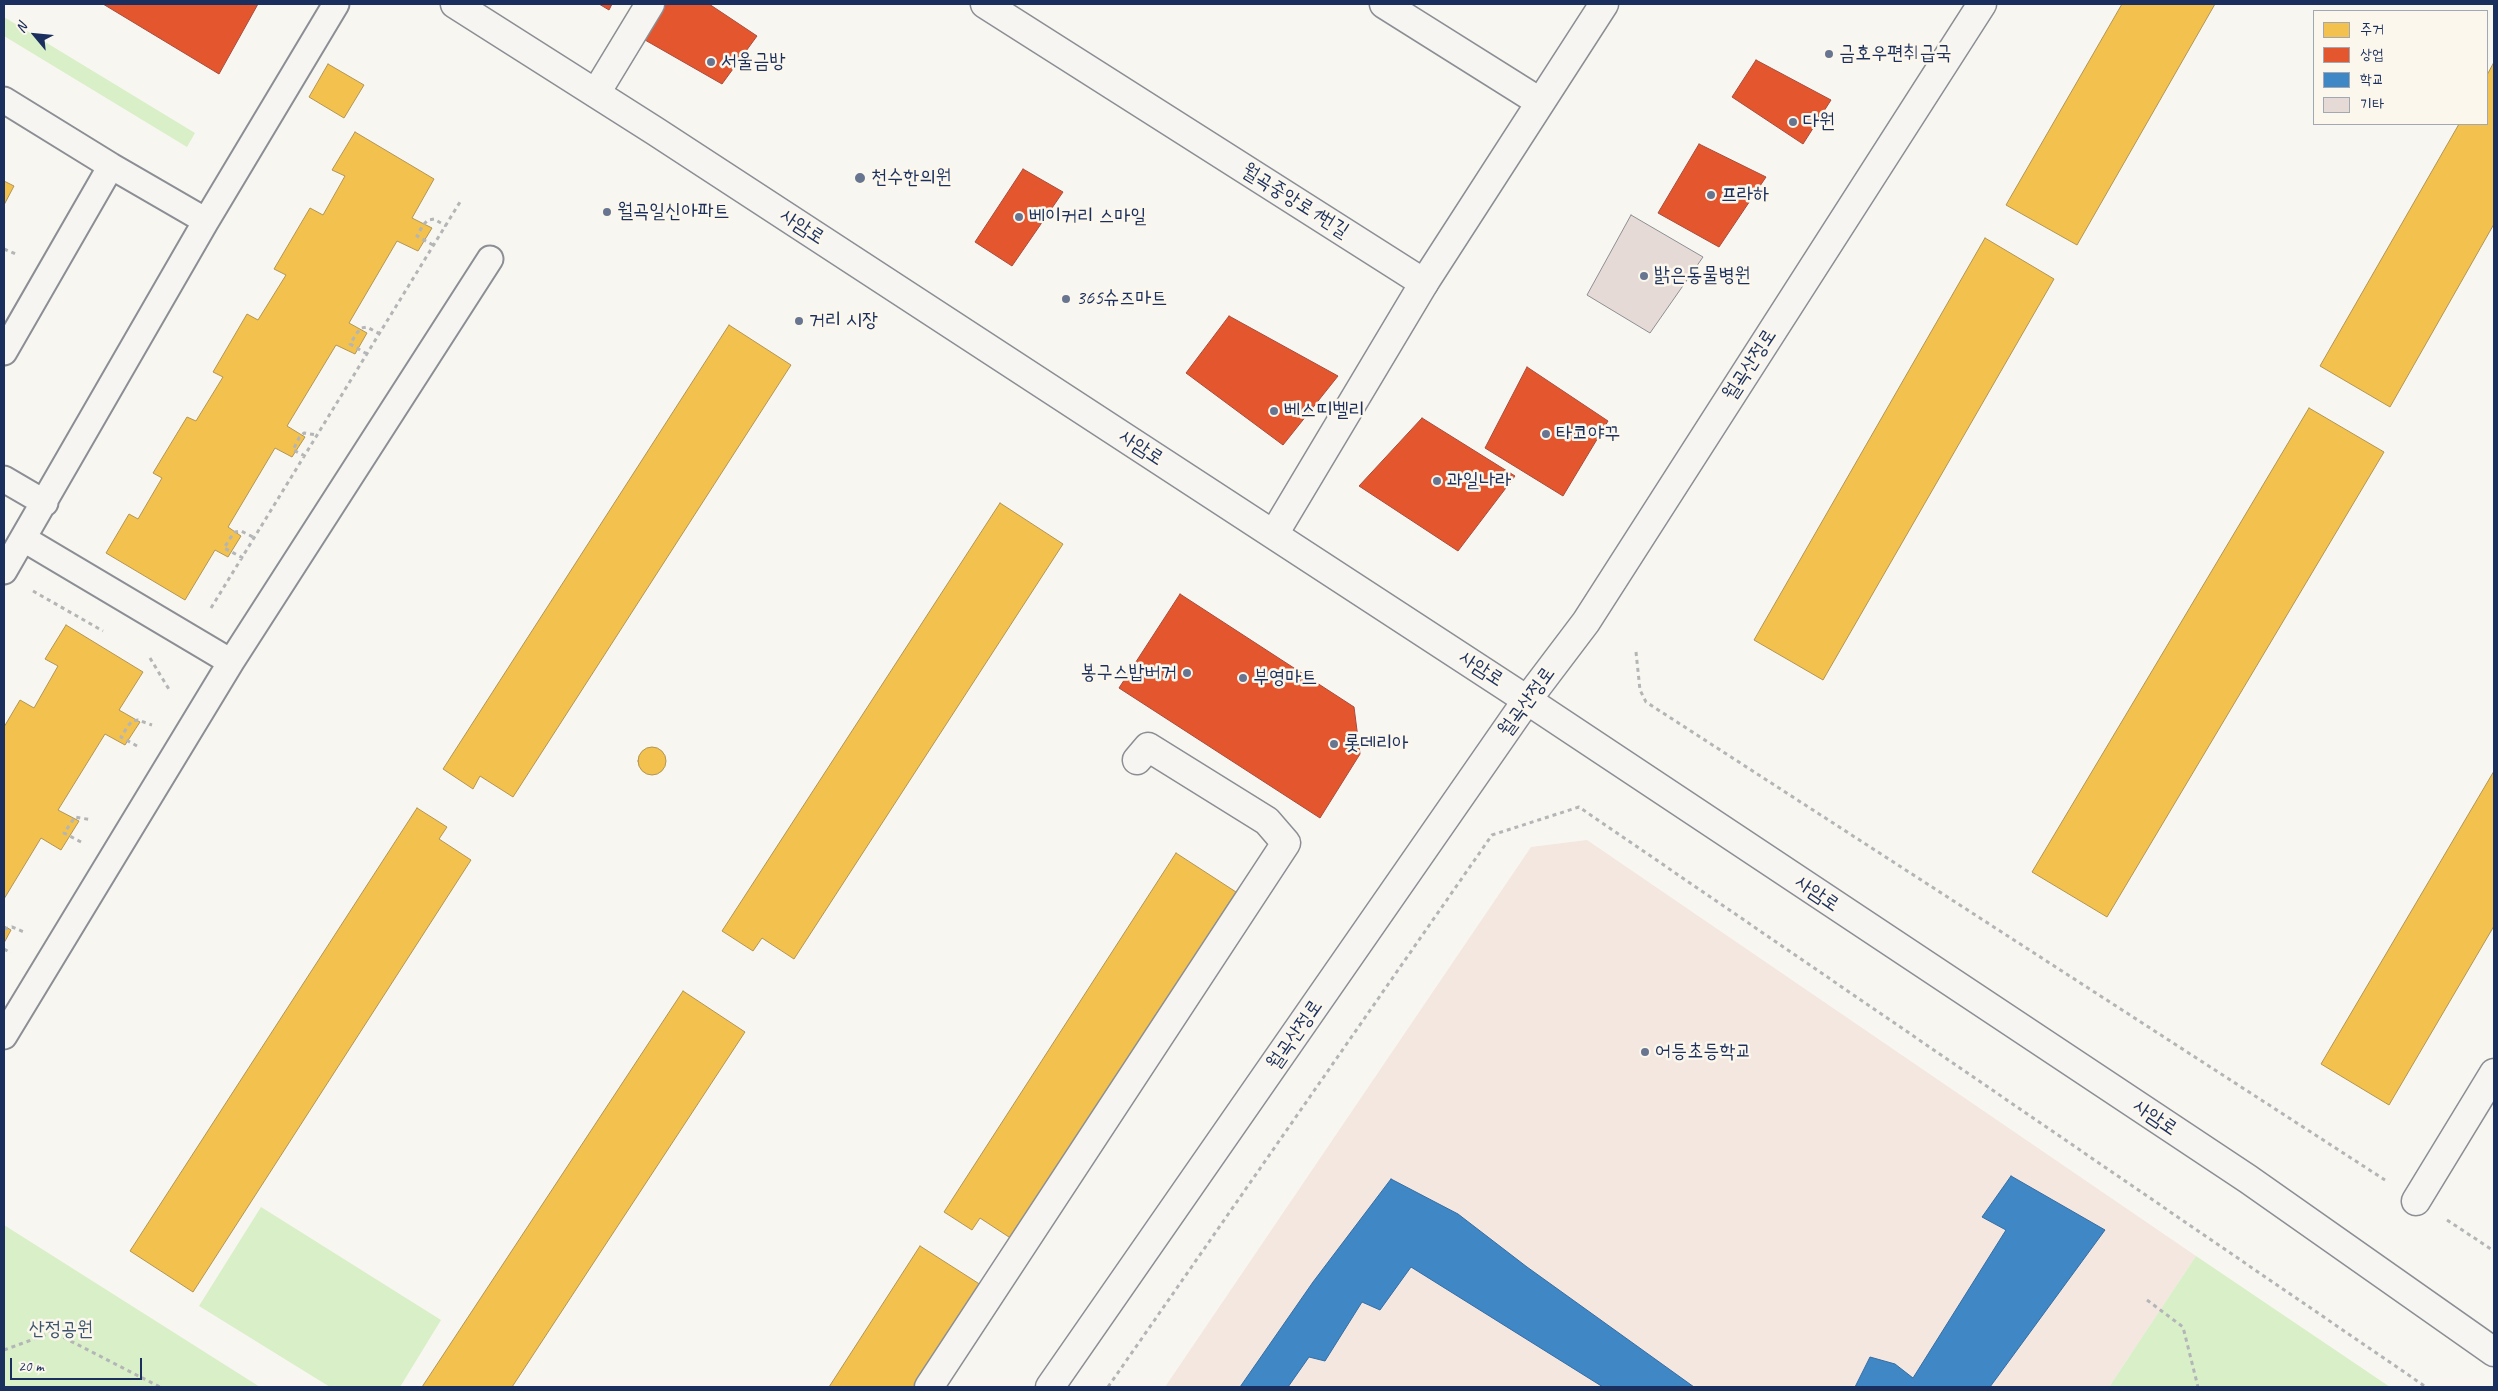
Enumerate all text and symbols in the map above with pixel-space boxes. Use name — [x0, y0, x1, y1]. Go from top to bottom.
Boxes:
north arrow — [10, 10, 60, 60]
legend — [2313, 10, 2488, 125]
text: N — [12, 20, 31, 36]
text: 주거 — [2360, 20, 2384, 39]
place label: 금호우편취급국 — [1839, 42, 1952, 66]
text: 상업 — [2360, 45, 2384, 64]
marker: 금호우편취급국 — [1823, 48, 1835, 60]
place label: 서울금방 — [721, 50, 785, 74]
marker: 서울금방 — [705, 56, 717, 68]
text: 학교 — [2360, 70, 2384, 89]
text: 기타 — [2360, 95, 2384, 114]
place label: 다원 — [1803, 110, 1835, 134]
marker: 다원 — [1787, 116, 1799, 128]
street label: 월곡중앙로1번길 — [1237, 159, 1353, 243]
place label: 천수한의원 — [871, 166, 951, 190]
marker: 천수한의원 — [853, 171, 867, 185]
place label: 프라하 — [1721, 183, 1769, 207]
marker: 프라하 — [1705, 189, 1717, 201]
place label: 월곡일신아파트 — [617, 200, 730, 224]
street label: 사암로 — [775, 204, 829, 250]
place label: 베이커리 스마일 — [1029, 205, 1146, 229]
marker: 월곡일신아파트 — [601, 206, 613, 218]
marker: 베이커리 스마일 — [1013, 211, 1025, 223]
place label: 밝은동물병원 — [1654, 264, 1751, 288]
marker: 밝은동물병원 — [1638, 270, 1650, 282]
place label: 365슈즈마트 — [1076, 287, 1167, 311]
marker: 365슈즈마트 — [1060, 293, 1072, 305]
place label: 거리 시장 — [809, 309, 878, 333]
marker: 거리 시장 — [793, 315, 805, 327]
street label: 월곡산정로 — [1718, 325, 1782, 405]
place label: 베스띠벨리 — [1284, 399, 1364, 423]
marker: 베스띠벨리 — [1268, 405, 1280, 417]
place label: 타코야꾸 — [1556, 422, 1620, 446]
street label: 사암로 — [1114, 425, 1168, 471]
marker: 타코야꾸 — [1540, 428, 1552, 440]
place label: 과일나라 — [1447, 469, 1511, 493]
marker: 과일나라 — [1431, 475, 1443, 487]
street label: 사암로 — [1454, 646, 1508, 692]
place label: 봉구스밥버거 — [1080, 661, 1177, 685]
street label: 월곡산정로 — [1494, 662, 1560, 742]
place label: 부영마트 — [1253, 666, 1317, 690]
marker: 봉구스밥버거 — [1181, 667, 1193, 679]
marker: 부영마트 — [1237, 672, 1249, 684]
place label: 롯데리아 — [1344, 732, 1408, 756]
marker: 롯데리아 — [1328, 738, 1340, 750]
street label: 사암로 — [1790, 871, 1844, 917]
street label: 월곡산정로 — [1262, 995, 1328, 1075]
place label: 어등초등학교 — [1655, 1040, 1752, 1064]
marker: 어등초등학교 — [1639, 1046, 1651, 1058]
street label: 사암로 — [2128, 1095, 2182, 1141]
park label: 산정공원 — [29, 1318, 93, 1342]
scale bar — [12, 1348, 145, 1380]
text: 20 m — [18, 1357, 44, 1376]

